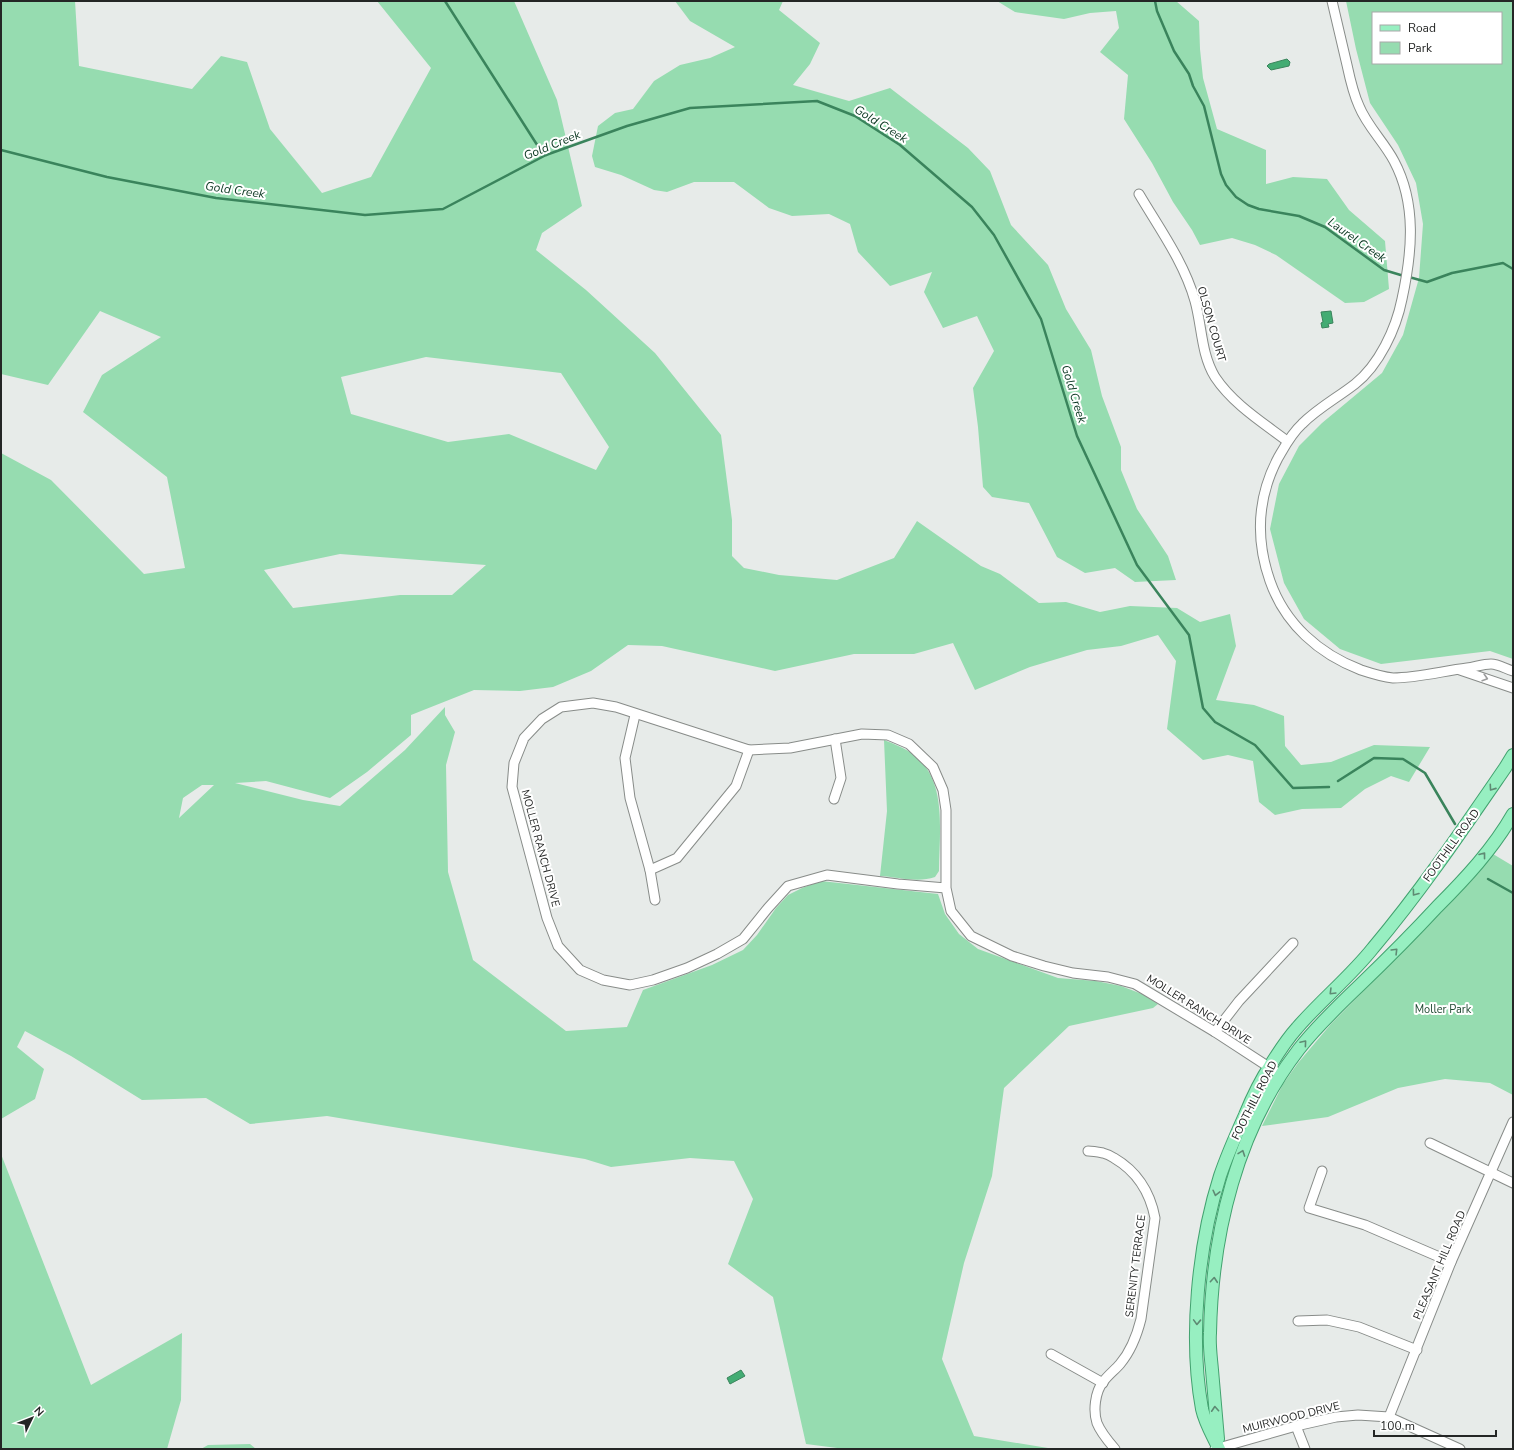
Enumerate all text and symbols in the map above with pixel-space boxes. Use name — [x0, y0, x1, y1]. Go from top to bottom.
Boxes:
legend — [1372, 12, 1502, 64]
text: Road — [1408, 20, 1436, 36]
text: Park — [1408, 40, 1433, 56]
water label: Gold Creek — [851, 101, 912, 147]
water label: Gold Creek — [521, 126, 584, 164]
water label: Gold Creek — [204, 178, 267, 202]
water label: Laurel Creek — [1325, 214, 1390, 267]
street label: OLSON COURT — [1194, 285, 1230, 364]
water label: Gold Creek — [1058, 363, 1091, 426]
one-way arrow — [1481, 673, 1488, 682]
one-way arrow — [1490, 783, 1497, 790]
street label: MOLLER RANCH DRIVE — [518, 788, 563, 908]
street label: FOOTHILL ROAD — [1420, 806, 1483, 885]
one-way arrow — [1479, 853, 1486, 860]
one-way arrow — [1413, 889, 1420, 896]
one-way arrow — [1390, 948, 1398, 956]
street label: MOLLER RANCH DRIVE — [1144, 971, 1254, 1048]
one-way arrow — [1329, 987, 1337, 995]
park label: Moller Park — [1415, 1002, 1472, 1017]
one-way arrow — [1299, 1040, 1306, 1048]
street label: FOOTHILL ROAD — [1228, 1058, 1281, 1142]
one-way arrow — [1237, 1150, 1245, 1157]
one-way arrow — [1212, 1190, 1220, 1197]
street label: PLEASANT HILL ROAD — [1410, 1208, 1469, 1322]
street label: SERENITY TERRACE — [1122, 1214, 1149, 1318]
one-way arrow — [1209, 1277, 1218, 1283]
one-way arrow — [1193, 1319, 1201, 1325]
north arrow — [12, 1398, 52, 1438]
street label: MUIRWOOD DRIVE — [1241, 1398, 1341, 1437]
text: N — [31, 1403, 47, 1420]
one-way arrow — [1211, 1406, 1220, 1412]
scale bar — [1374, 1412, 1496, 1438]
text: 100 m — [1380, 1418, 1415, 1434]

